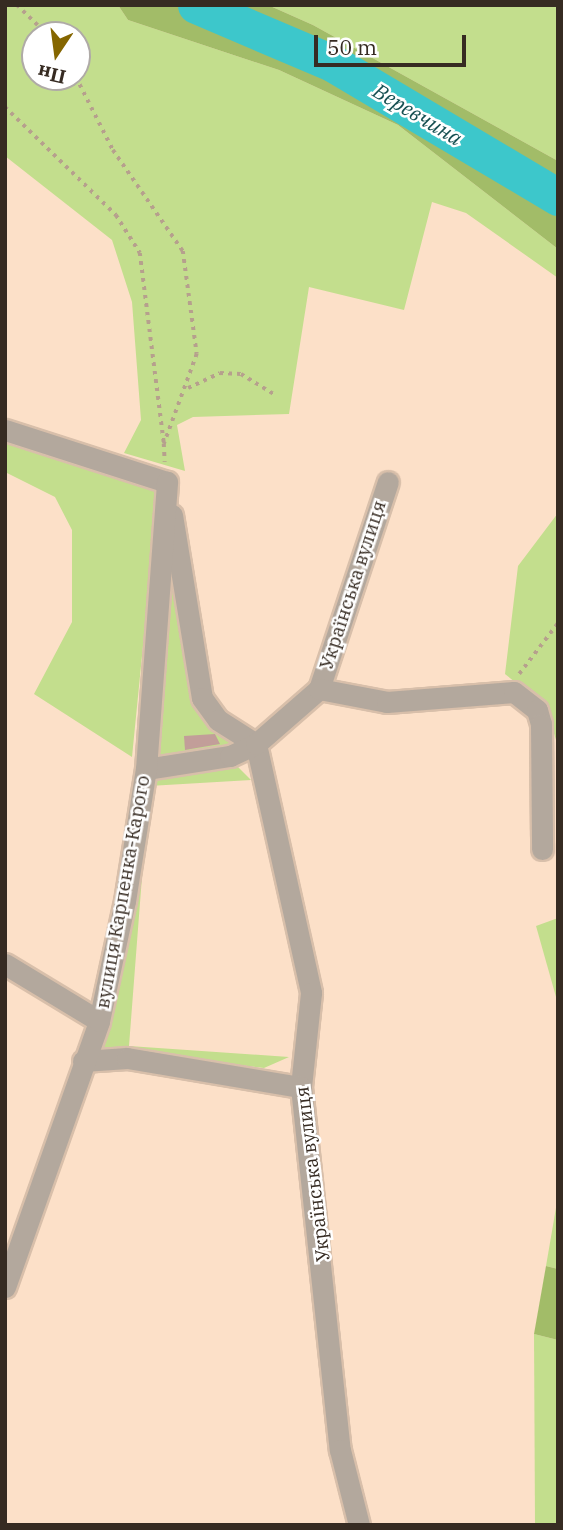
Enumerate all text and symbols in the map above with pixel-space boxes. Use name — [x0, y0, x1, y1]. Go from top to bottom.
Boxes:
north arrow — [21, 21, 91, 91]
scale bar — [318, 21, 470, 65]
text: 50 m — [327, 33, 377, 61]
text: Пн — [35, 60, 68, 89]
water label: Веревчина — [369, 78, 467, 150]
street label: Українська вулиця — [315, 498, 391, 672]
street label: вулиця Карпенка-Карого — [91, 774, 155, 1010]
street label: Українська вулиця — [291, 1085, 335, 1263]

